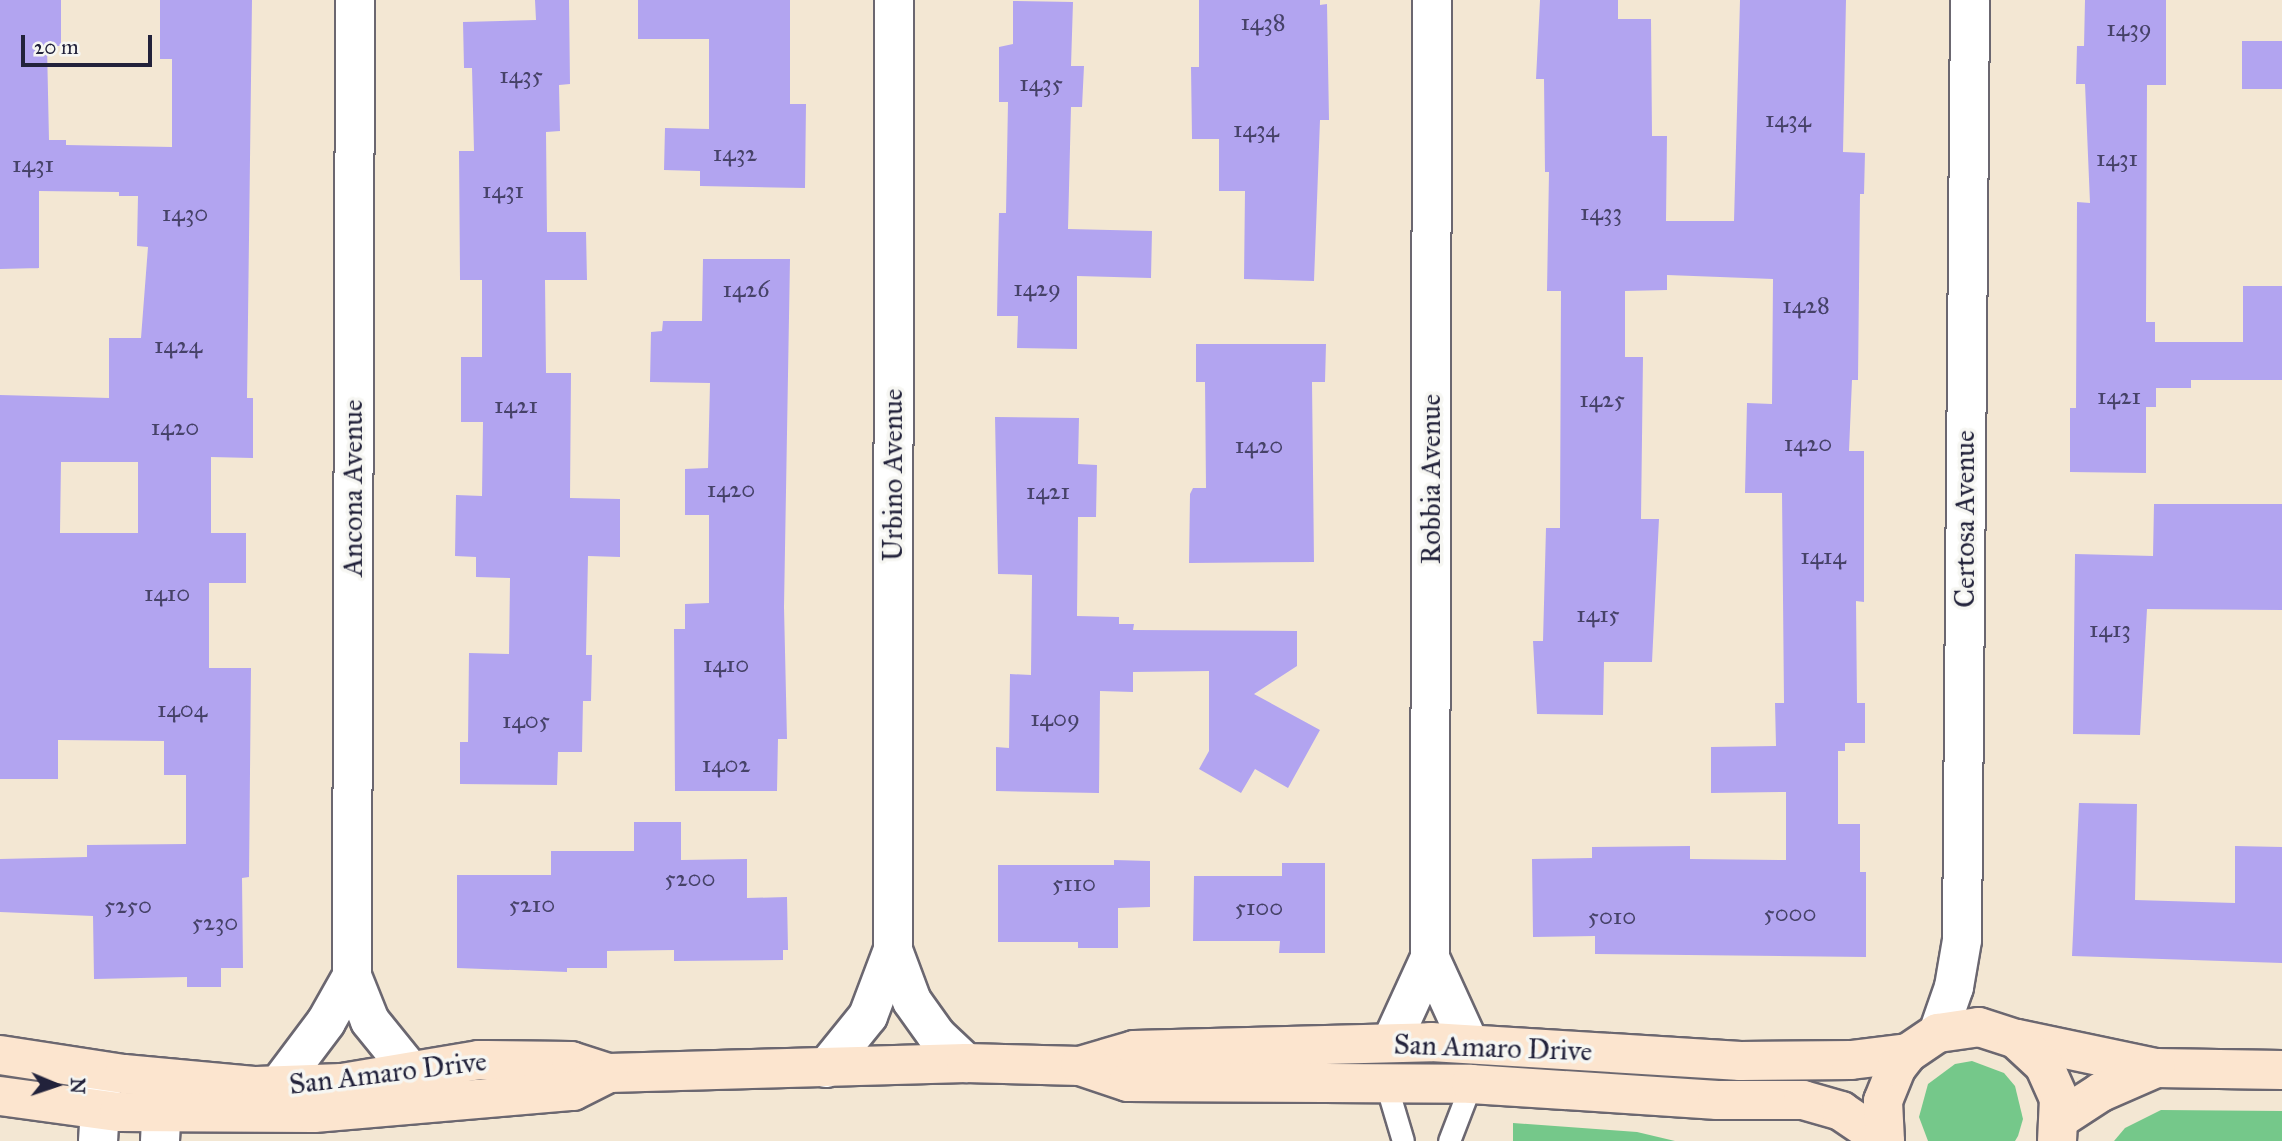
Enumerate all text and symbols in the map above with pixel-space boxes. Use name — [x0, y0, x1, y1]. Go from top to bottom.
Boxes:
house number: 1438 — [1240, 9, 1286, 37]
house number: 1439 — [2106, 15, 2152, 43]
scale bar — [24, 21, 156, 65]
text: 20 m — [34, 34, 79, 60]
house number: 1435 — [499, 62, 543, 90]
house number: 1435 — [1019, 70, 1063, 98]
house number: 1434 — [1765, 106, 1811, 134]
house number: 1434 — [1233, 116, 1279, 144]
house number: 1432 — [713, 140, 757, 168]
house number: 1431 — [2096, 145, 2138, 173]
house number: 1431 — [12, 151, 54, 179]
house number: 1431 — [482, 177, 524, 205]
house number: 1433 — [1580, 199, 1622, 227]
house number: 1430 — [162, 200, 208, 228]
house number: 1429 — [1013, 275, 1061, 303]
house number: 1426 — [723, 276, 769, 304]
house number: 1428 — [1782, 292, 1830, 320]
house number: 1424 — [154, 332, 202, 360]
house number: 1421 — [2097, 383, 2141, 411]
house number: 1425 — [1579, 386, 1625, 414]
street label: Urbino Avenue — [876, 389, 910, 561]
house number: 1421 — [494, 392, 538, 420]
street label: Robbia Avenue — [1414, 394, 1448, 564]
street label: Ancona Avenue — [336, 399, 370, 577]
house number: 1420 — [151, 414, 199, 442]
house number: 1420 — [1784, 430, 1832, 458]
street label: Certosa Avenue — [1948, 430, 1982, 608]
house number: 1420 — [1235, 432, 1283, 460]
house number: 1420 — [707, 476, 755, 504]
house number: 1421 — [1026, 478, 1070, 506]
house number: 1414 — [1800, 543, 1846, 571]
house number: 1410 — [144, 580, 190, 608]
house number: 1415 — [1576, 601, 1620, 629]
house number: 1413 — [2089, 616, 2131, 644]
house number: 1410 — [703, 651, 749, 679]
house number: 1404 — [157, 696, 207, 724]
house number: 1409 — [1030, 705, 1080, 733]
house number: 1405 — [502, 707, 550, 735]
house number: 1402 — [702, 751, 750, 779]
house number: 5200 — [665, 865, 715, 893]
house number: 5110 — [1052, 870, 1096, 898]
house number: 5210 — [509, 891, 555, 919]
house number: 5250 — [104, 892, 152, 920]
house number: 5100 — [1235, 894, 1283, 922]
house number: 5000 — [1763, 900, 1817, 928]
house number: 5010 — [1588, 903, 1636, 931]
house number: 5230 — [192, 909, 238, 937]
street label: San Amaro Drive — [1393, 1028, 1593, 1068]
street label: San Amaro Drive — [287, 1044, 489, 1102]
north arrow — [21, 1050, 91, 1120]
text: N — [66, 1077, 89, 1094]

